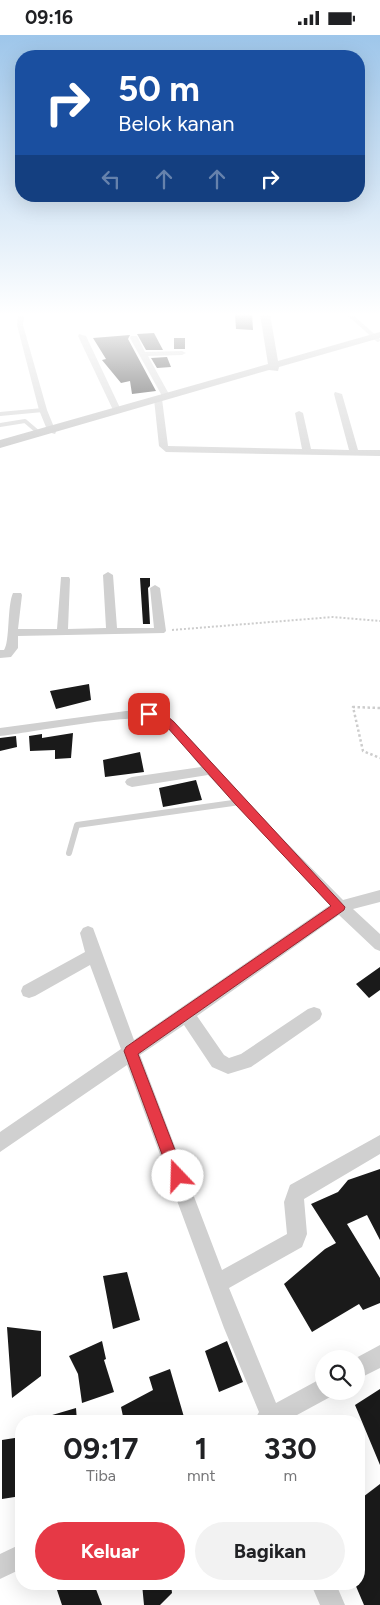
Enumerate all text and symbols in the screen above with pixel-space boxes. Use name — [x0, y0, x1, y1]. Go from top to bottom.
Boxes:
text: 09:16 — [25, 6, 73, 29]
text: 50 m — [118, 68, 200, 110]
icon: right — [35, 70, 100, 135]
text: Belok kanan — [118, 110, 235, 137]
icon: left — [97, 165, 125, 193]
icon: ahead — [150, 165, 178, 193]
icon: ahead — [203, 165, 231, 193]
icon: right — [256, 165, 284, 193]
pin — [128, 693, 170, 735]
icon: arrive — [135, 700, 163, 728]
position arrow — [151, 1149, 203, 1201]
map controls — [315, 1350, 365, 1400]
button: search — [315, 1350, 365, 1400]
text: 09:17 — [63, 1430, 139, 1467]
text: 1 — [195, 1430, 208, 1467]
text: 330 — [264, 1430, 317, 1467]
text: Tiba — [86, 1466, 116, 1485]
text: mnt — [187, 1466, 216, 1485]
text: m — [283, 1466, 297, 1485]
button: Keluar — [35, 1522, 185, 1580]
button: Bagikan — [195, 1522, 345, 1580]

